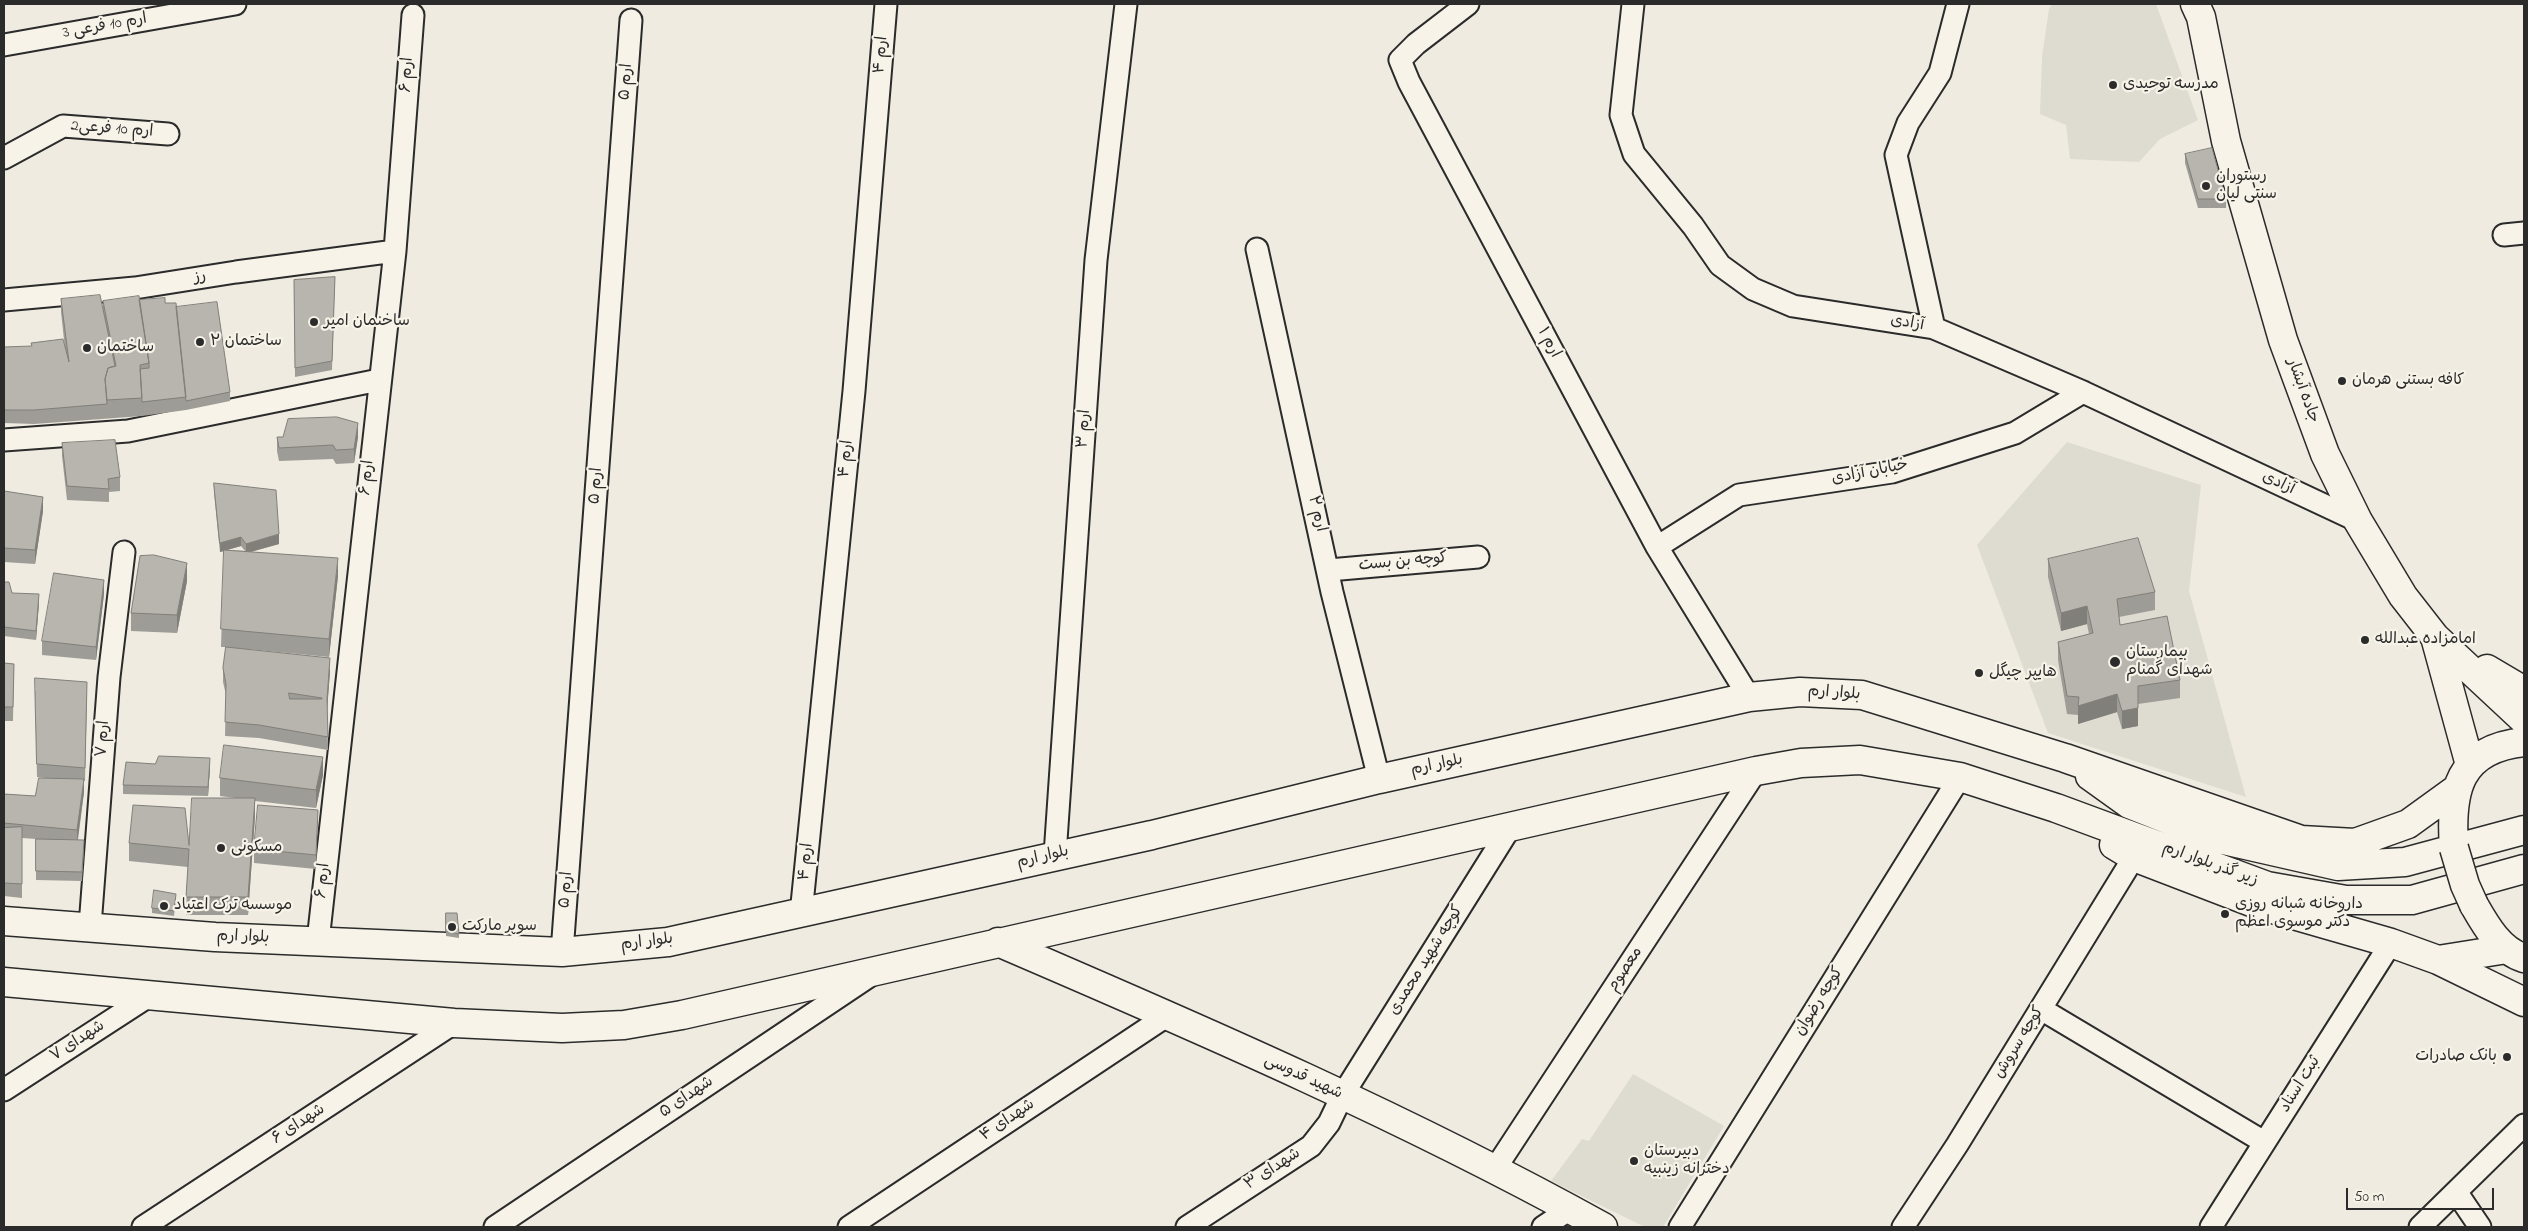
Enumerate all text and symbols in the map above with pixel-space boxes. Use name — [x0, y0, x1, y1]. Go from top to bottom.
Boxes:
street label: ارم 10 فرعی 3 — [61, 10, 149, 44]
street label: ارم ۴ — [871, 35, 893, 75]
street label: ارم ۶ — [397, 57, 419, 93]
street label: ارم ۵ — [616, 63, 638, 101]
place label: مدرسه توحیدی — [2123, 75, 2219, 95]
marker: مدرسه توحیدی — [2107, 79, 2119, 91]
street label: ارم 10 فرعی2 — [70, 118, 154, 142]
place label: رستوران سنتی لیان — [2216, 167, 2277, 205]
marker: رستوران سنتی لیان — [2200, 180, 2212, 192]
street label: رز — [192, 268, 208, 288]
place label: ساخنمان امیر — [324, 312, 410, 332]
street label: آزادی — [1889, 312, 1925, 336]
marker: ساخنمان امیر — [308, 316, 320, 328]
street label: ارم ۱ — [1532, 325, 1564, 361]
place label: ساختمان ۲ — [210, 332, 282, 352]
marker: ساختمان ۲ — [194, 336, 206, 348]
place label: ساختمان — [97, 338, 154, 358]
marker: ساختمان — [81, 342, 93, 354]
street label: جاده آبشار — [2281, 356, 2323, 426]
place label: کافه بستنی هرمان — [2352, 371, 2464, 391]
marker: کافه بستنی هرمان — [2336, 375, 2348, 387]
street label: ارم ۳ — [1074, 409, 1096, 449]
street label: ارم ۴ — [835, 439, 859, 479]
street label: خیابان آزادی — [1830, 456, 1910, 490]
street label: ارم ۶ — [357, 459, 379, 497]
street label: ارم ۵ — [586, 467, 608, 505]
street label: آزادی — [2259, 468, 2297, 500]
street label: ارم ۲ — [1303, 494, 1329, 534]
street label: کوچه بن بست — [1358, 550, 1448, 576]
place label: امامزاده عبدالله — [2375, 630, 2476, 650]
marker: امامزاده عبدالله — [2359, 634, 2371, 646]
place label: بیمارستان شهدای گمنام — [2126, 643, 2213, 681]
marker: بیمارستان شهدای گمنام — [2108, 655, 2122, 669]
place label: هایپر چیگل — [1989, 663, 2057, 683]
marker: هایپر چیگل — [1973, 667, 1985, 679]
street label: بلوار ارم — [1807, 683, 1861, 705]
street label: ارم ۷ — [93, 720, 115, 758]
street label: بلوار ارم — [1409, 751, 1465, 781]
place label: مسکونی — [231, 838, 282, 858]
street label: زیر گذر بلوار ارم — [2160, 839, 2260, 891]
marker: مسکونی — [215, 842, 227, 854]
street label: ارم ۴ — [795, 842, 819, 882]
street label: بلوار ارم — [1015, 843, 1071, 873]
street label: ارم ۶ — [313, 862, 335, 900]
street label: ارم ۵ — [556, 871, 578, 909]
place label: داروخانه شبانه روزی دکتر موسوی اعظم — [2235, 895, 2363, 933]
place label: موسسه ترک اعتیاد — [174, 896, 292, 916]
marker: موسسه ترک اعتیاد — [158, 900, 170, 912]
street label: کوچه شهید محمدی — [1386, 903, 1468, 1019]
marker: داروخانه شبانه روزی دکتر موسوی اعظم — [2219, 908, 2231, 920]
place label: سوپر مارکت — [462, 917, 537, 937]
marker: سوپر مارکت — [446, 921, 458, 933]
street label: بلوار ارم — [216, 927, 270, 949]
street label: بلوار ارم — [620, 930, 674, 956]
street label: معصوم — [1604, 944, 1648, 996]
street label: کوچه رضوان — [1791, 964, 1849, 1040]
street label: کوچه سروش — [1990, 1003, 2050, 1083]
street label: شهدای ۷ — [47, 1017, 109, 1067]
place label: بانک صادرات — [2415, 1047, 2497, 1067]
marker: بانک صادرات — [2501, 1051, 2513, 1063]
street label: شهید قدوسی — [1261, 1052, 1345, 1104]
street label: ثبت اسناد — [2276, 1053, 2326, 1117]
street label: شهدای ۵ — [656, 1073, 718, 1123]
street label: شهدای ۴ — [977, 1096, 1039, 1146]
street label: شهدای ۶ — [269, 1101, 329, 1149]
place label: دبیرستان دخترانه زینبیه — [1644, 1142, 1730, 1180]
street label: شهدای ۳ — [1241, 1145, 1305, 1195]
marker: دبیرستان دخترانه زینبیه — [1628, 1155, 1640, 1167]
scale bar — [2348, 1178, 2496, 1210]
text: 50 m — [2354, 1186, 2384, 1208]

